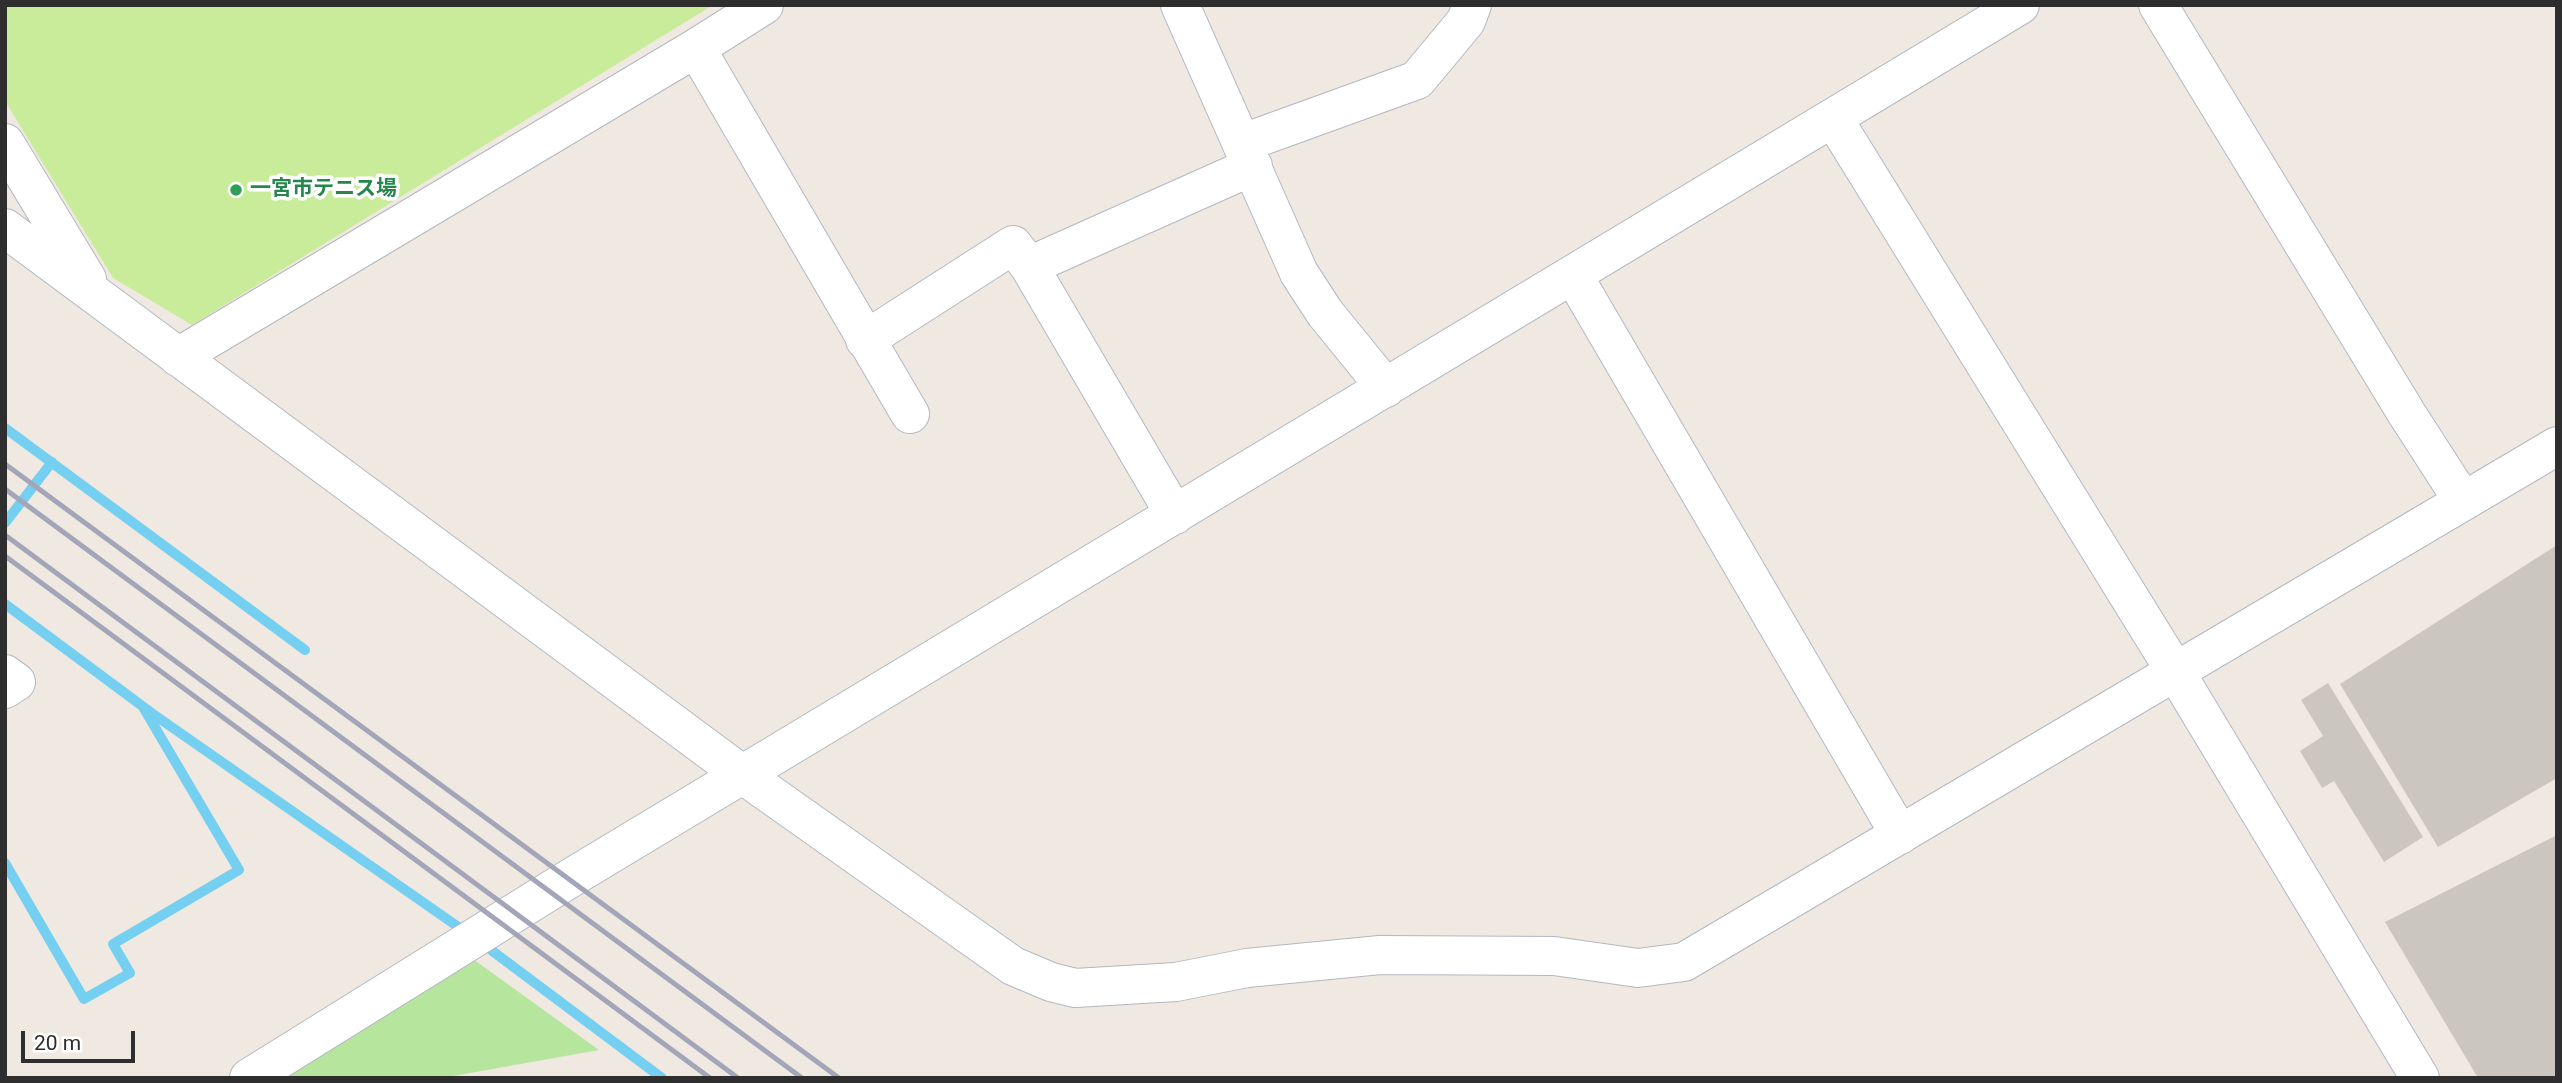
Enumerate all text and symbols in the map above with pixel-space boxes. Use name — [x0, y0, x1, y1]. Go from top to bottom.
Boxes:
place label: 一宮市テニス場 — [250, 177, 397, 203]
marker: 一宮市テニス場 — [228, 182, 244, 198]
scale bar — [24, 1016, 138, 1060]
text: 20 m — [34, 1031, 81, 1055]

